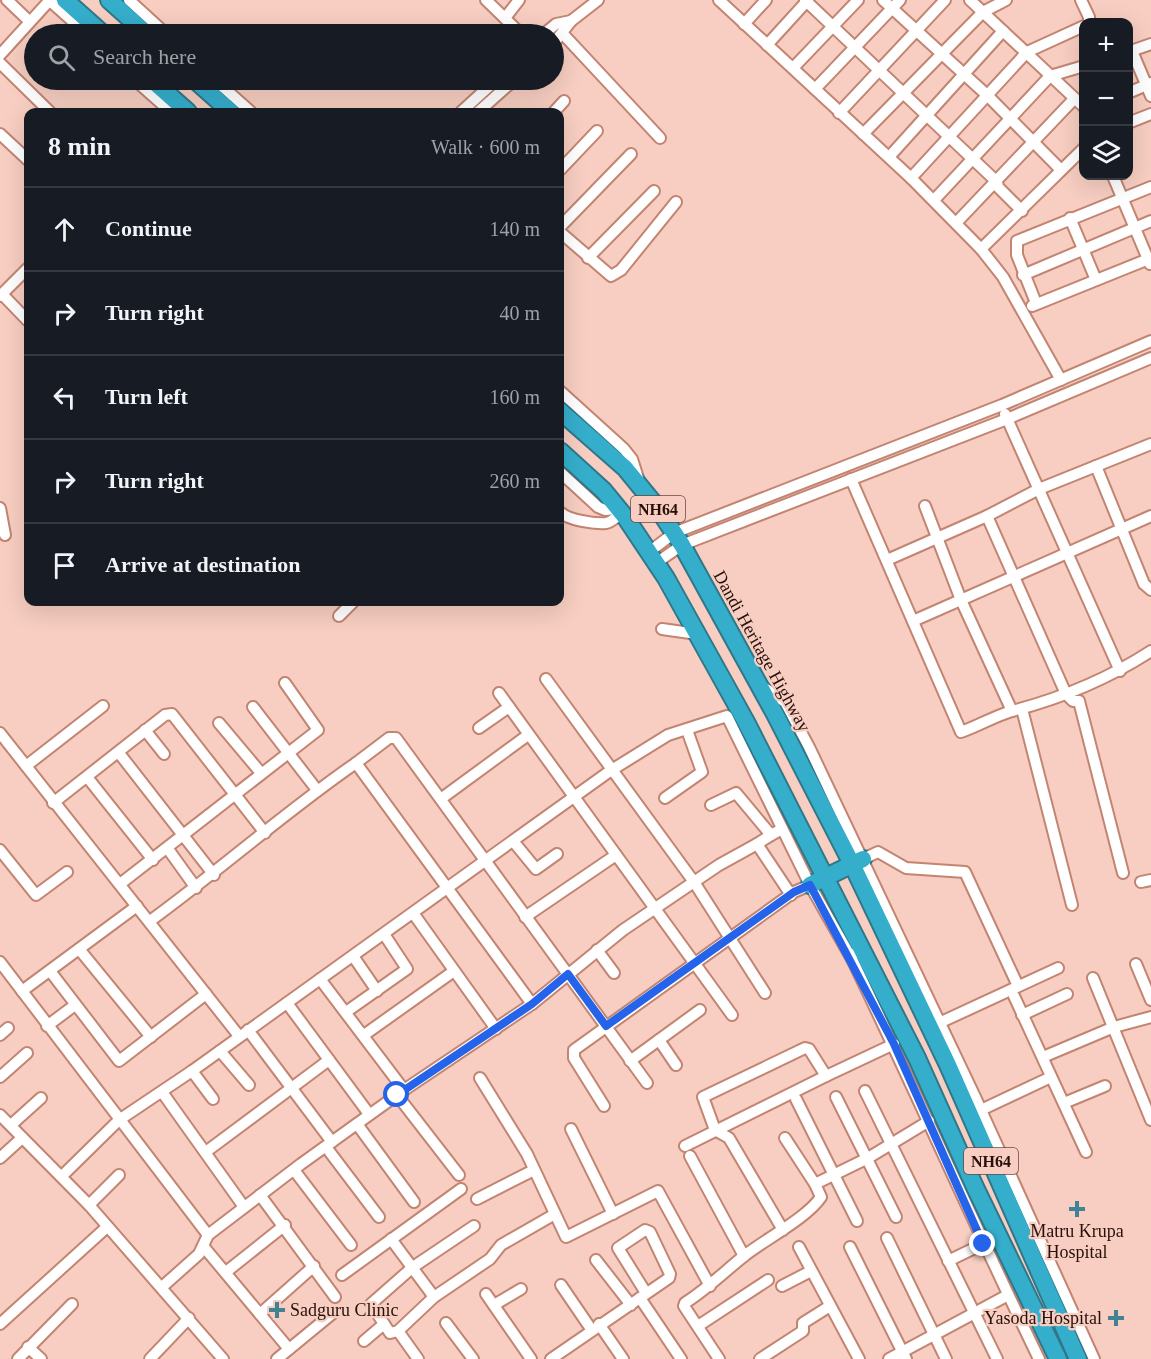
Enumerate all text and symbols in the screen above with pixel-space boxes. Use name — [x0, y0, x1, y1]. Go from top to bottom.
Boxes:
map controls — [1079, 18, 1133, 180]
button: + — [1079, 18, 1133, 72]
search box — [24, 24, 564, 90]
icon: search — [45, 41, 78, 74]
text: Search here — [93, 44, 196, 69]
button: − — [1079, 72, 1133, 126]
button: layers — [1079, 126, 1133, 180]
text: 8 min — [48, 132, 111, 161]
text: Walk · 600 m — [431, 136, 540, 158]
icon: ahead — [48, 213, 81, 246]
text: Continue — [105, 216, 192, 241]
text: 140 m — [489, 218, 540, 240]
icon: right — [48, 297, 81, 330]
text: Turn right — [105, 300, 204, 325]
text: 40 m — [499, 302, 540, 324]
icon: left — [48, 381, 81, 414]
text: Turn left — [105, 384, 188, 409]
text: 160 m — [489, 386, 540, 408]
icon: right — [48, 465, 81, 498]
text: Turn right — [105, 468, 204, 493]
text: 260 m — [489, 470, 540, 492]
road number: NH64 — [631, 496, 685, 522]
icon: arrive — [48, 549, 81, 582]
text: Arrive at destination — [105, 552, 301, 577]
street label: Dandi Heritage Highway — [709, 567, 815, 735]
route start — [383, 1081, 409, 1107]
road number: NH64 — [964, 1148, 1018, 1174]
marker: Matru Krupa Hospital — [1068, 1200, 1086, 1218]
place label: Matru Krupa Hospital — [1030, 1221, 1124, 1262]
route end — [969, 1230, 995, 1256]
place label: Sadguru Clinic — [290, 1300, 399, 1320]
marker: Sadguru Clinic — [268, 1301, 286, 1319]
place label: Yasoda Hospital — [984, 1308, 1102, 1328]
marker: Yasoda Hospital — [1107, 1309, 1125, 1327]

